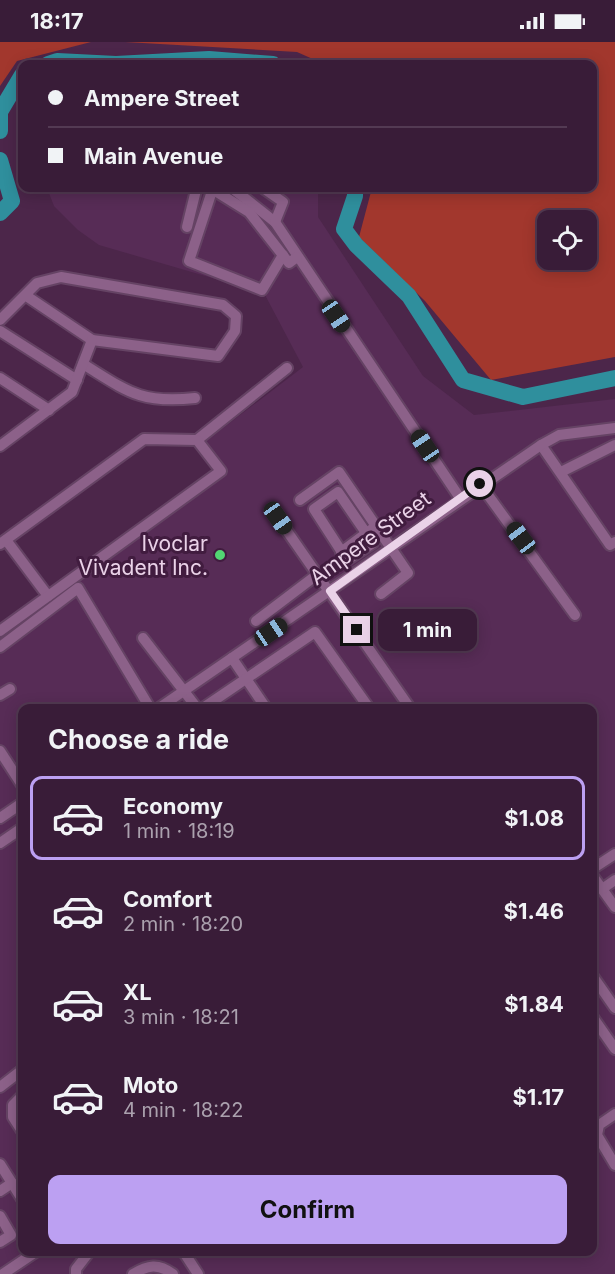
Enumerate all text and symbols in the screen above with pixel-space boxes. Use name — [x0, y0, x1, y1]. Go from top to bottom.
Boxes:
text: 18:17 — [30, 8, 83, 34]
text: Ampere Street — [84, 85, 239, 111]
text: Main Avenue — [84, 143, 223, 169]
map controls — [537, 210, 597, 270]
button: locate — [537, 210, 597, 270]
car — [318, 296, 354, 336]
car — [407, 426, 443, 466]
route start — [466, 470, 493, 497]
street label: Ampere Street — [305, 486, 435, 590]
car — [260, 498, 296, 538]
car — [503, 518, 539, 558]
place label: Ivoclar Vivadent Inc. — [79, 531, 208, 580]
marker: Ivoclar Vivadent Inc. — [213, 548, 227, 562]
callout: 1 min — [378, 609, 477, 651]
car — [251, 614, 291, 650]
route end — [343, 616, 370, 643]
text: 1 min — [403, 618, 452, 642]
text: Choose a ride — [48, 723, 229, 756]
icon: car — [51, 791, 105, 845]
text: Economy — [123, 793, 223, 819]
text: $1.08 — [504, 805, 564, 831]
text: 1 min · 18:19 — [123, 819, 235, 843]
icon: car — [51, 884, 105, 938]
text: Comfort — [123, 886, 212, 912]
text: $1.46 — [504, 898, 564, 924]
text: 2 min · 18:20 — [123, 912, 243, 936]
icon: car — [51, 977, 105, 1031]
text: XL — [123, 979, 152, 1005]
text: $1.84 — [504, 991, 564, 1017]
text: 3 min · 18:21 — [123, 1005, 239, 1029]
icon: car — [51, 1070, 105, 1124]
text: Moto — [123, 1072, 178, 1098]
text: $1.17 — [512, 1084, 564, 1110]
text: 4 min · 18:22 — [123, 1098, 243, 1122]
button: Confirm — [48, 1175, 567, 1244]

